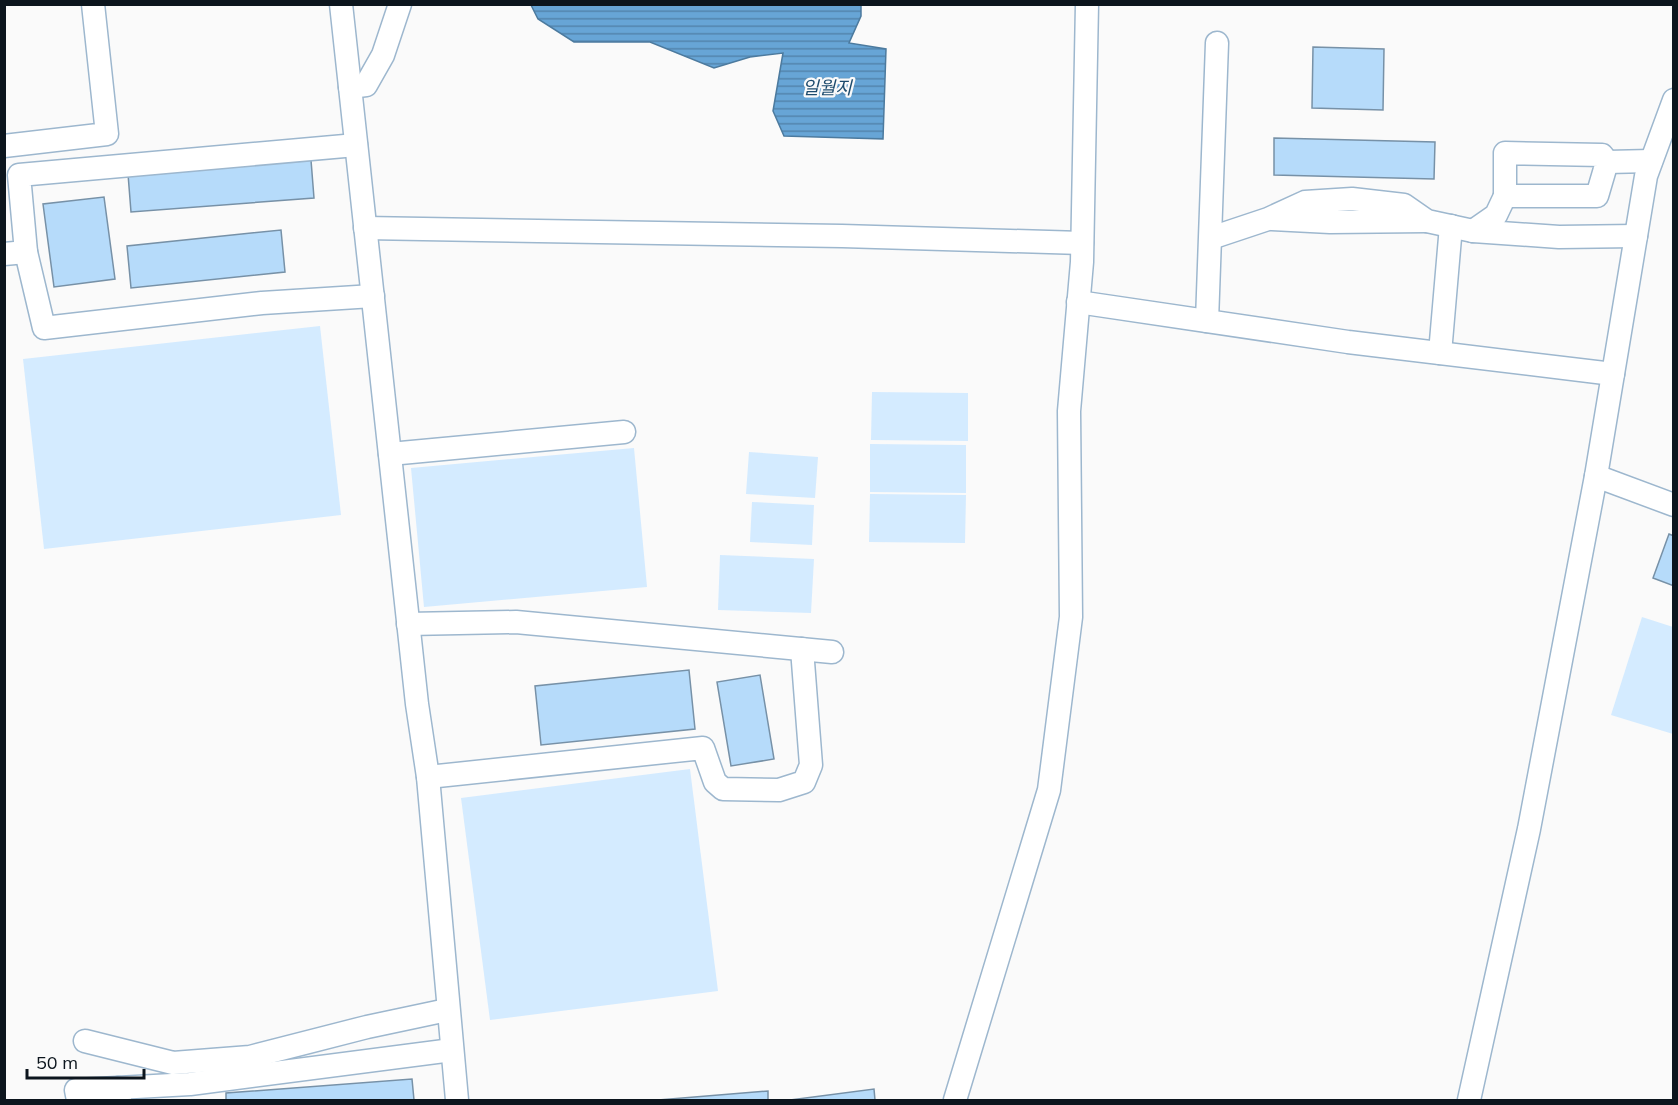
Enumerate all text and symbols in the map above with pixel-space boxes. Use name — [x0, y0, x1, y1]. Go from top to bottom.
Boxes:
water label: 일월지 — [802, 76, 853, 99]
scale bar — [27, 1042, 144, 1080]
text: 50 m — [36, 1051, 78, 1074]

